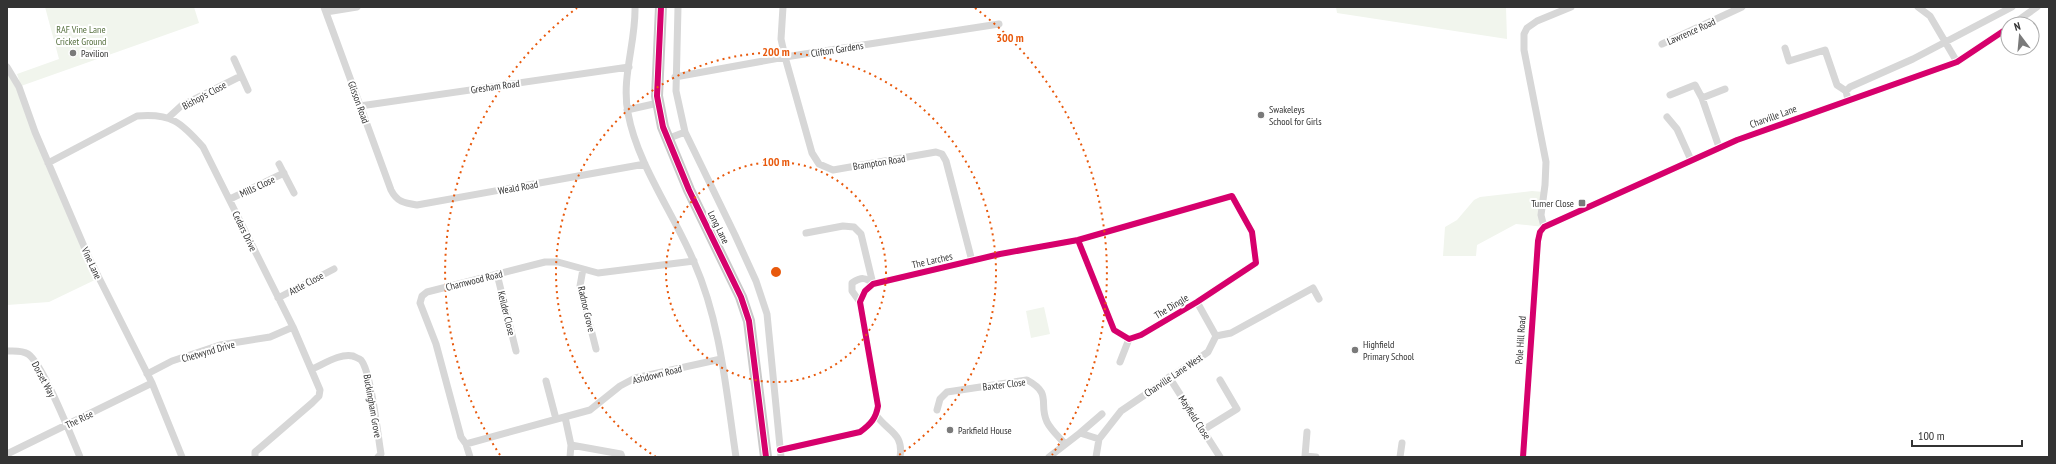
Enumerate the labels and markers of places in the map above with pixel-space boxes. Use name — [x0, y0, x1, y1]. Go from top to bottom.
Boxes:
place label: Pavilion — [81, 47, 109, 60]
marker: Pavilion — [68, 48, 78, 58]
place label: Swakeleys School for Girls — [1269, 103, 1322, 128]
marker: Swakeleys School for Girls — [1256, 110, 1266, 120]
place label: Turner Close — [1531, 197, 1574, 210]
marker: Turner Close — [1577, 198, 1587, 208]
centre of rings — [769, 265, 783, 279]
place label: Highfield Primary School — [1363, 338, 1415, 363]
marker: Highfield Primary School — [1350, 345, 1360, 355]
place label: Parkfield House — [958, 424, 1012, 437]
marker: Parkfield House — [945, 425, 955, 435]

